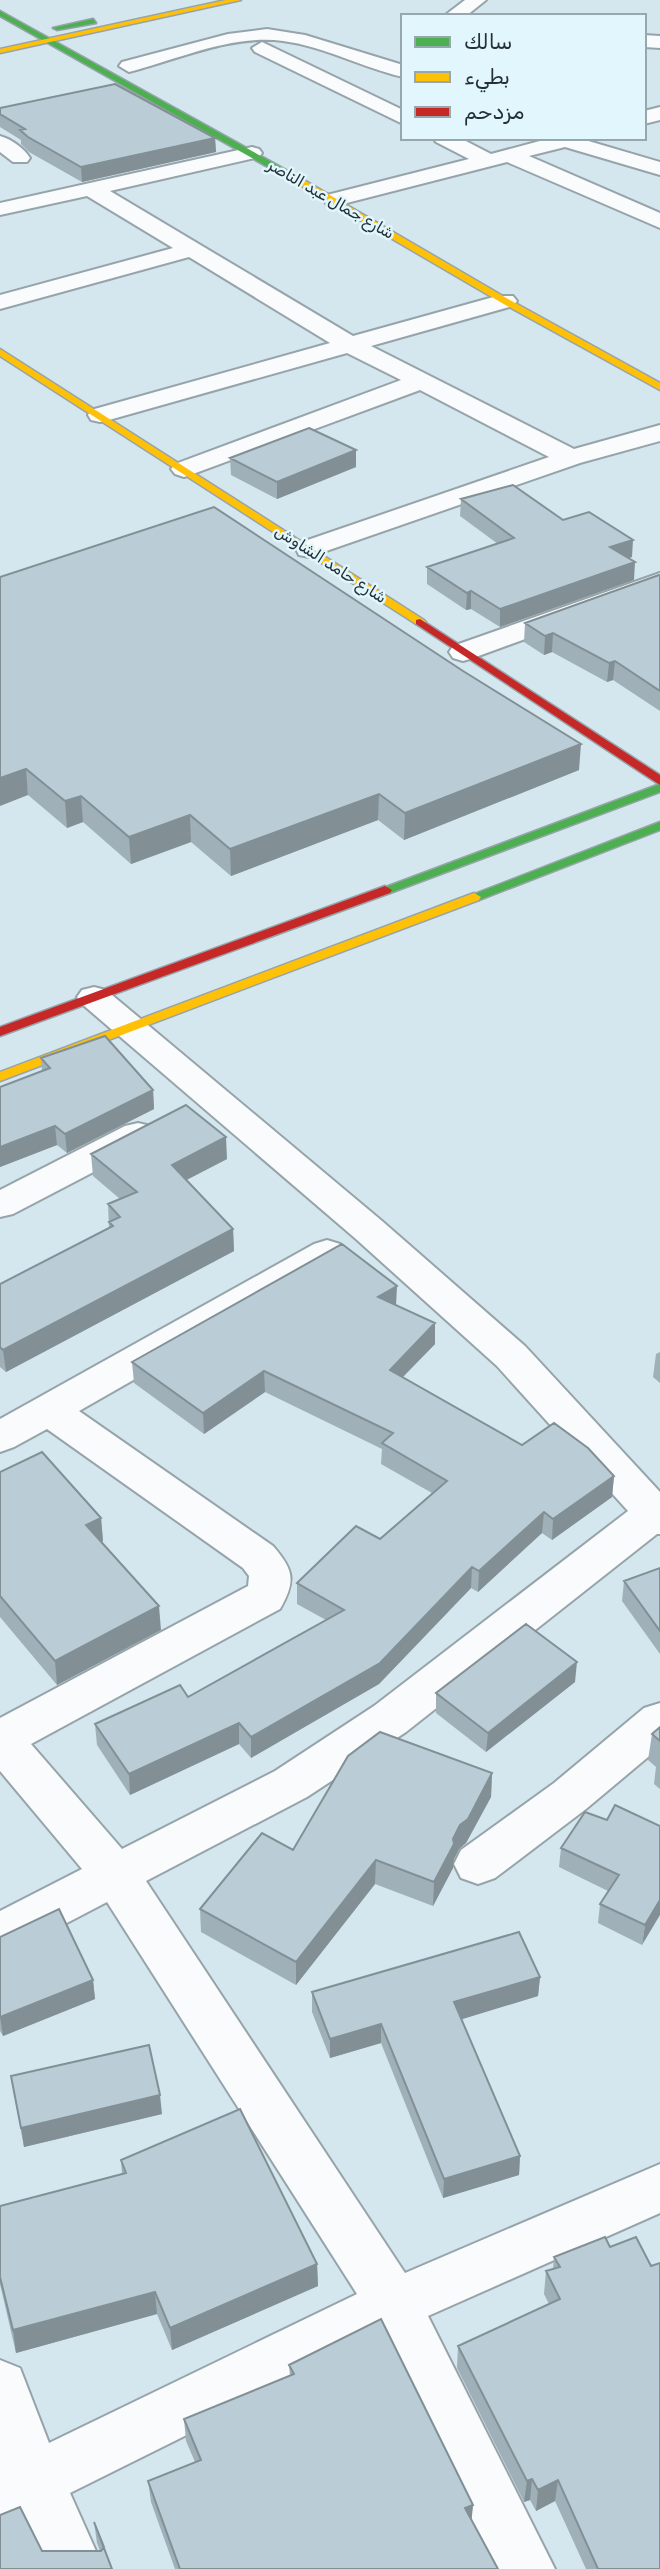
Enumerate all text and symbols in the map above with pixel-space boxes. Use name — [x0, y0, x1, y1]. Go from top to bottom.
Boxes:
legend — [401, 14, 646, 140]
text: سالك — [464, 29, 512, 54]
text: بطيء — [464, 64, 510, 93]
text: مزدحم — [464, 99, 524, 126]
street label: شارع جمال عبد الناصر — [262, 155, 398, 245]
street label: شارع حامد الشاوش — [271, 521, 390, 609]

